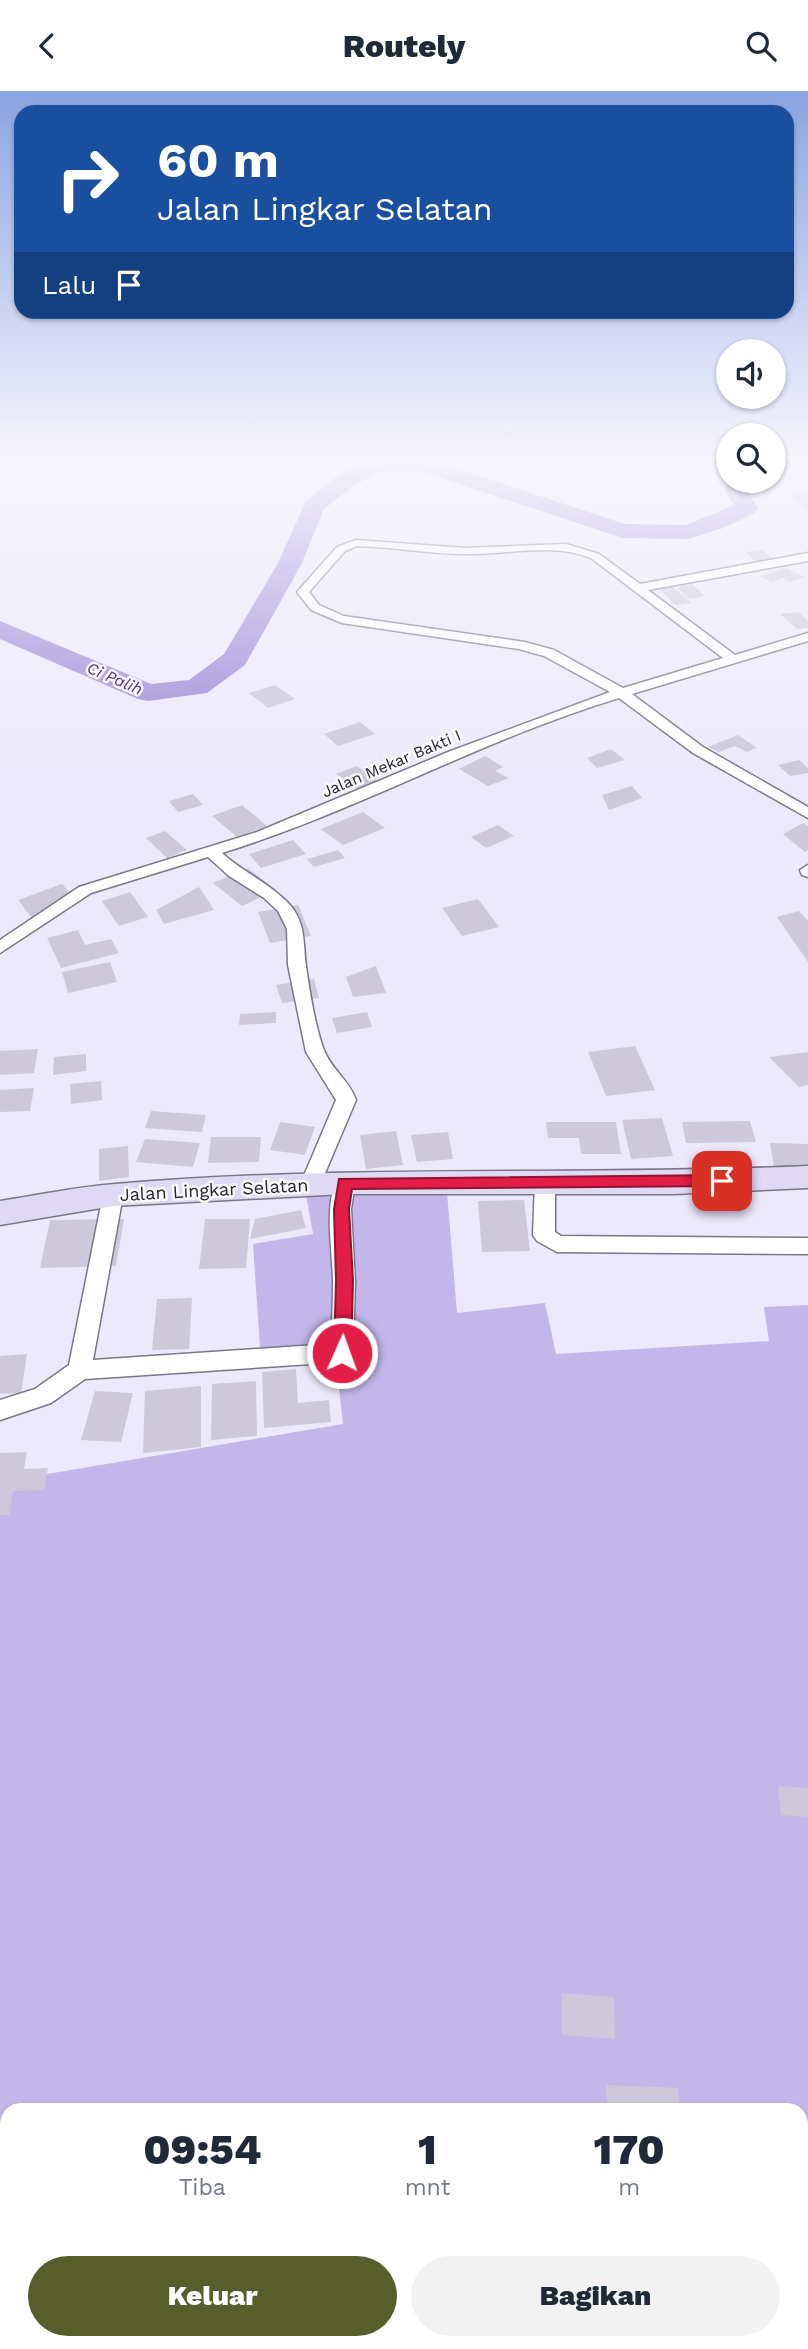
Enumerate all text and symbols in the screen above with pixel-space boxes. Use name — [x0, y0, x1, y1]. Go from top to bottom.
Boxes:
icon: back — [28, 27, 66, 65]
text: Routely — [343, 27, 465, 65]
icon: search — [742, 27, 780, 65]
text: 60 m — [157, 131, 279, 189]
icon: right — [42, 133, 133, 224]
text: Jalan Lingkar Selatan — [157, 190, 493, 228]
icon: arrive — [110, 266, 148, 304]
text: Lalu — [42, 270, 96, 300]
map controls — [716, 339, 786, 493]
button: sound — [716, 339, 786, 409]
button: search — [716, 423, 786, 493]
water label: Ci Palih — [84, 658, 145, 699]
street label: Jalan Mekar Bakti I — [319, 726, 464, 801]
pin — [692, 1151, 752, 1211]
icon: arrive — [703, 1162, 741, 1200]
street label: Jalan Lingkar Selatan — [119, 1174, 309, 1205]
position arrow — [305, 1316, 379, 1390]
text: 09:54 — [143, 2125, 261, 2174]
text: 1 — [418, 2125, 437, 2174]
text: 170 — [594, 2125, 665, 2174]
text: Tiba — [179, 2174, 226, 2201]
text: mnt — [405, 2174, 450, 2201]
text: m — [618, 2174, 640, 2201]
button: Keluar — [28, 2256, 397, 2336]
button: Bagikan — [411, 2256, 780, 2336]

